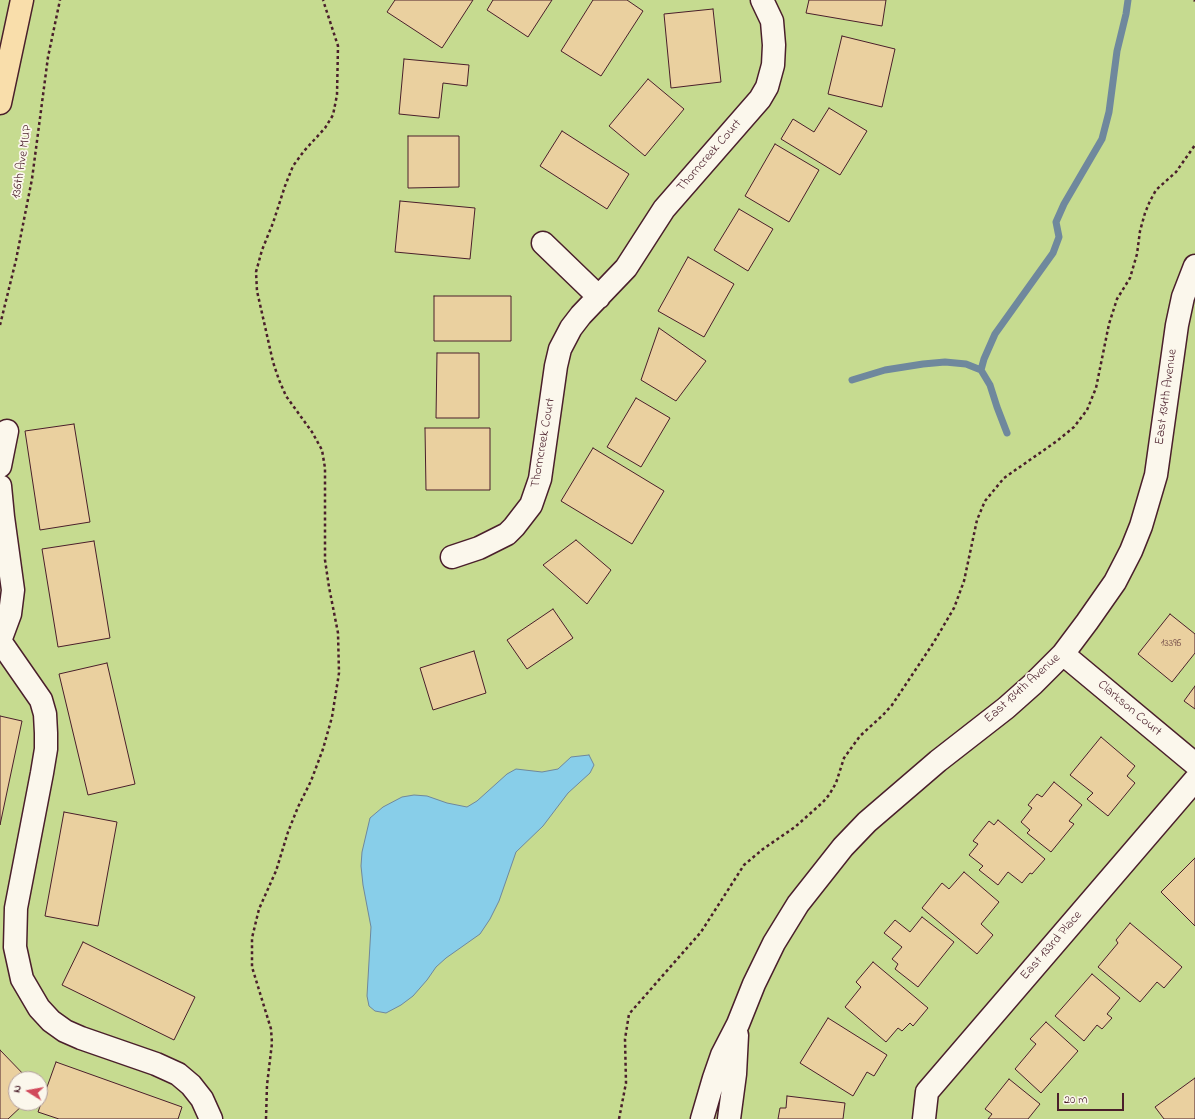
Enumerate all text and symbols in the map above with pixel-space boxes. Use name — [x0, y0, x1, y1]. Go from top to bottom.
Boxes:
street label: Thorncreek Court — [674, 117, 746, 195]
street label: 136th Ave MUP — [9, 124, 37, 200]
street label: East 134th Avenue — [1153, 348, 1181, 446]
street label: Thorncreek Court — [528, 397, 560, 489]
house number: 13396 — [1161, 637, 1181, 651]
street label: East 134th Avenue — [982, 651, 1064, 727]
street label: Clarkson Court — [1094, 678, 1164, 740]
street label: East 133rd Place — [1018, 908, 1086, 984]
north arrow — [8, 1071, 48, 1111]
text: N — [9, 1084, 26, 1094]
scale bar — [1059, 1085, 1126, 1111]
text: 20 m — [1064, 1091, 1087, 1109]

